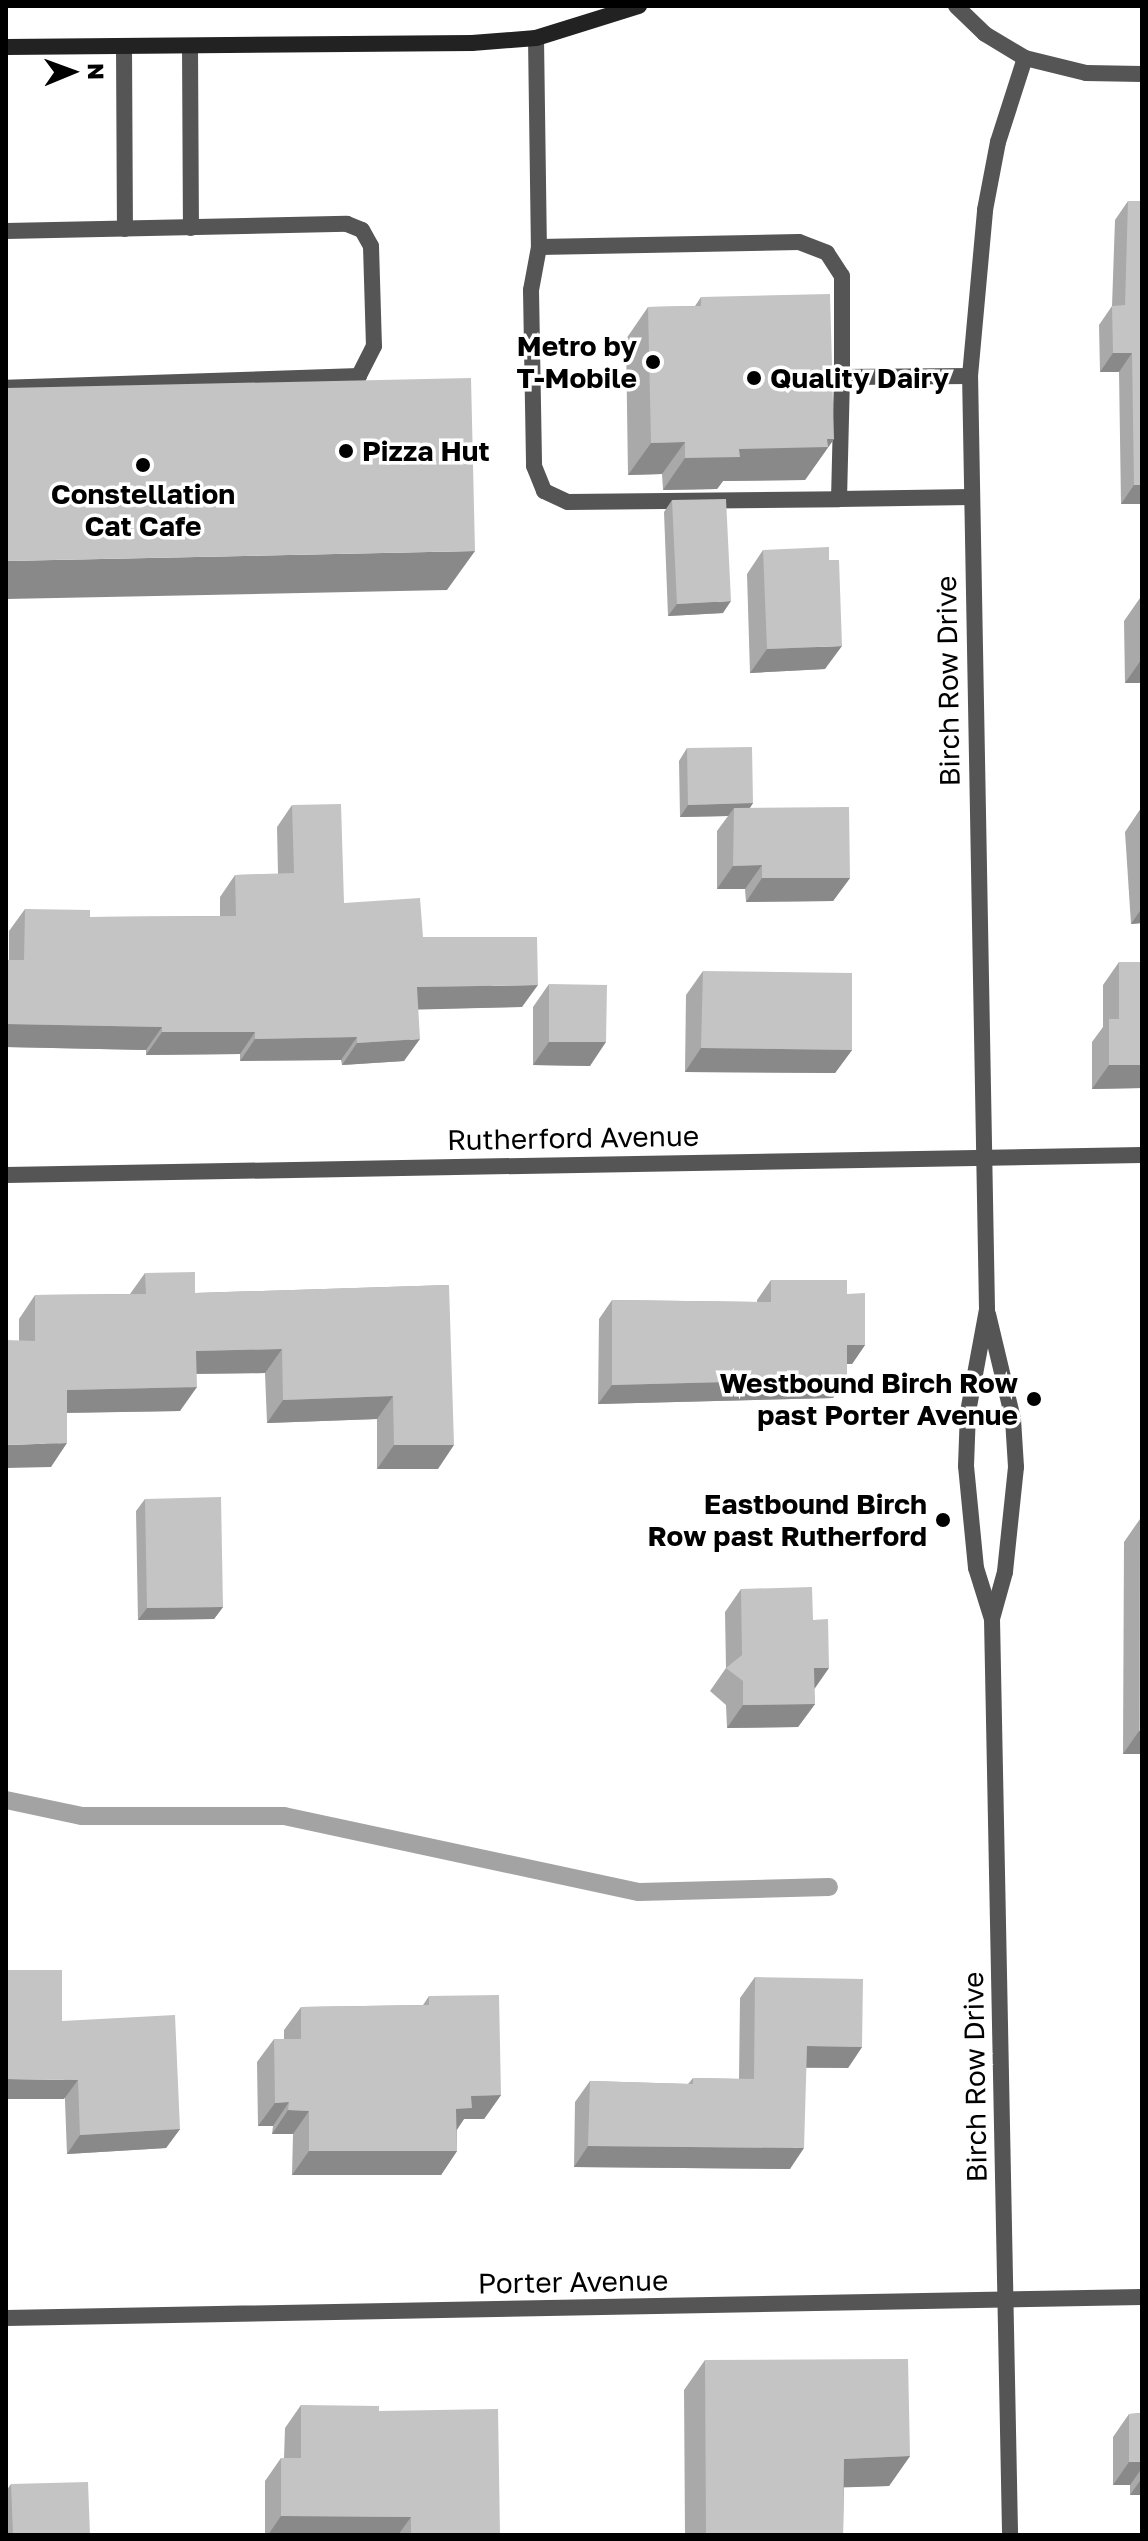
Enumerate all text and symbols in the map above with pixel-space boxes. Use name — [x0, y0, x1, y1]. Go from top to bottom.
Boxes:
north arrow — [32, 32, 112, 112]
text: N — [83, 63, 110, 80]
place label: Metro by T-Mobile — [517, 329, 637, 395]
marker: Metro by T-Mobile — [644, 353, 662, 371]
place label: Quality Dairy — [770, 361, 949, 395]
marker: Quality Dairy — [745, 369, 763, 387]
place label: Pizza Hut — [362, 434, 490, 468]
marker: Pizza Hut — [337, 442, 355, 460]
marker: Constellation Cat Cafe — [134, 456, 152, 474]
place label: Constellation Cat Cafe — [51, 477, 235, 543]
street label: Birch Row Drive — [929, 575, 967, 787]
street label: Rutherford Avenue — [447, 1119, 699, 1157]
place label: Westbound Birch Row past Porter Avenue — [719, 1366, 1018, 1432]
marker: Westbound Birch Row past Porter Avenue — [1025, 1390, 1043, 1408]
place label: Eastbound Birch Row past Rutherford — [647, 1487, 927, 1553]
marker: Eastbound Birch Row past Rutherford — [934, 1511, 952, 1529]
street label: Birch Row Drive — [956, 1971, 994, 2183]
street label: Porter Avenue — [477, 2264, 669, 2300]

